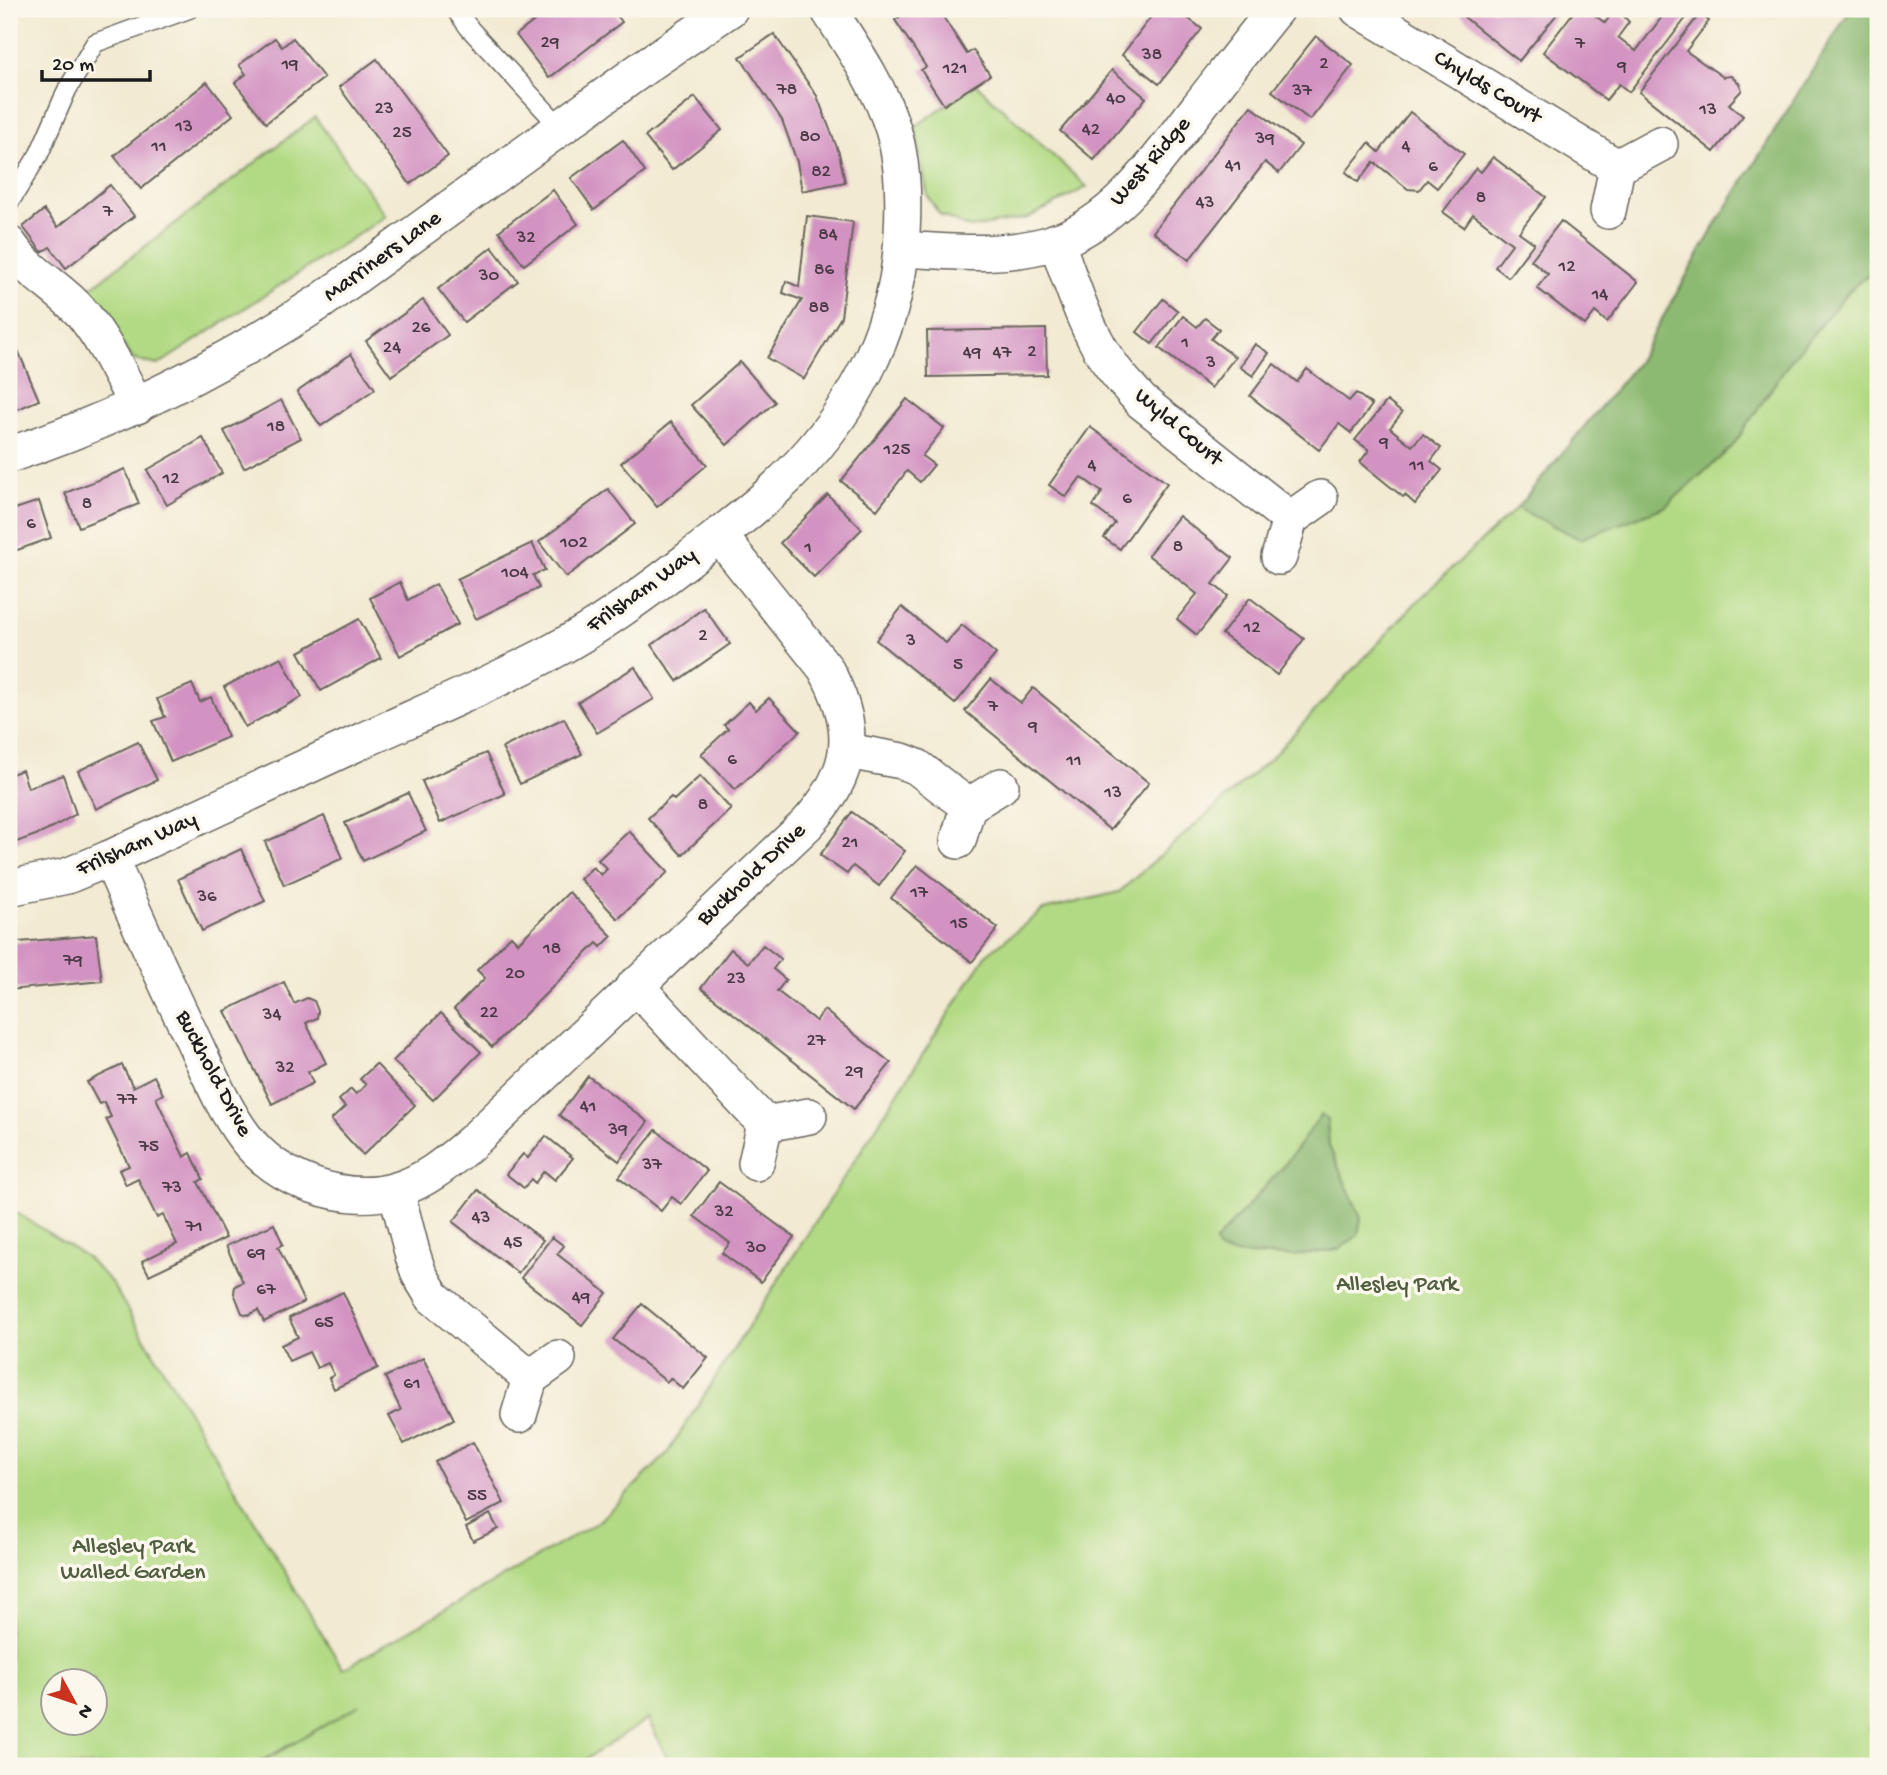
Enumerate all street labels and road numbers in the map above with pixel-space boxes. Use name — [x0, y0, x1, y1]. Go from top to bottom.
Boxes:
street label: Chylds Court — [1428, 45, 1547, 132]
street label: West Ridge — [1105, 111, 1198, 212]
street label: Marriners Lane — [319, 205, 448, 309]
street label: Wyld Court — [1128, 383, 1229, 474]
street label: Frilsham Way — [581, 542, 702, 640]
street label: Frilsham Way — [72, 806, 201, 884]
street label: Buckhold Drive — [691, 817, 813, 933]
street label: Buckhold Drive — [168, 1005, 258, 1143]

